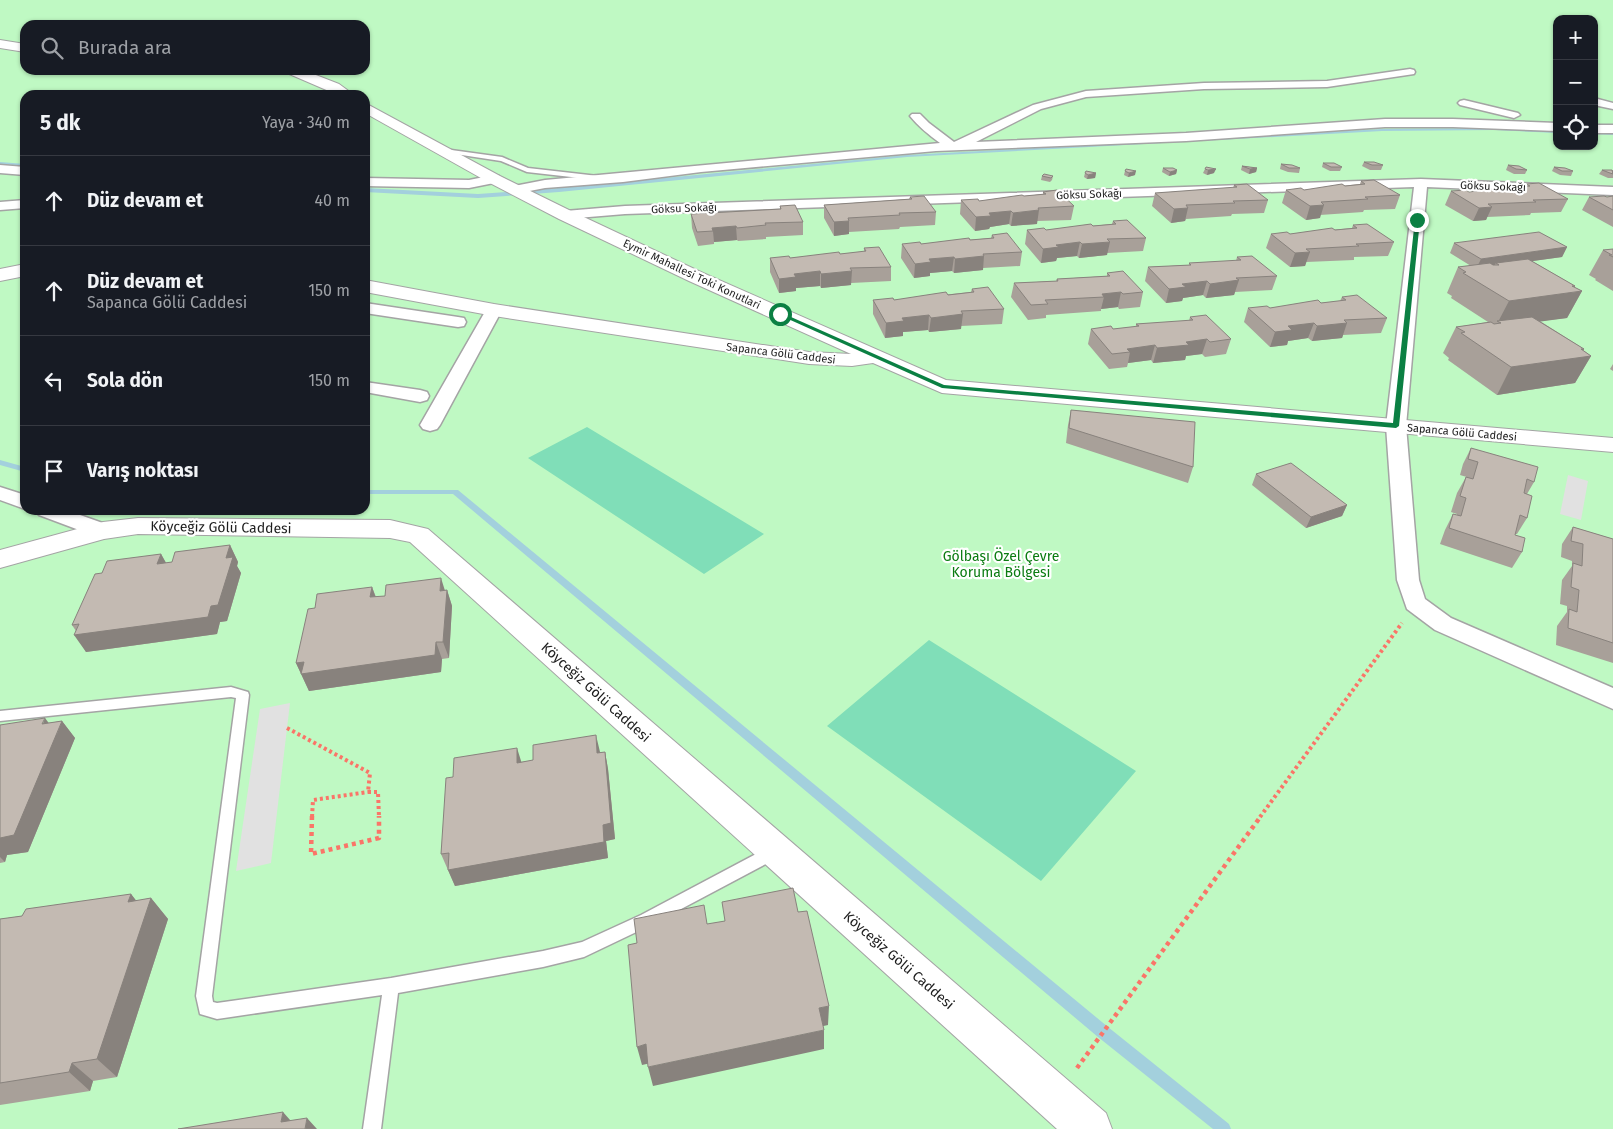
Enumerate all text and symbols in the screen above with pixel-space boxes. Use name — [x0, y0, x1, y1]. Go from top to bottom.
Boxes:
map controls — [1553, 15, 1598, 150]
button: + — [1553, 15, 1598, 60]
search box — [20, 20, 370, 75]
icon: search — [38, 34, 66, 62]
text: Burada ara — [78, 36, 172, 59]
button: − — [1553, 60, 1598, 105]
button: locate — [1553, 105, 1598, 150]
text: 5 dk — [40, 110, 80, 136]
text: Yaya · 340 m — [262, 113, 350, 132]
street label: Göksu Sokağı — [1460, 179, 1526, 194]
icon: ahead — [40, 187, 68, 215]
street label: Göksu Sokağı — [1056, 187, 1122, 202]
text: Düz devam et — [87, 189, 203, 212]
text: 40 m — [315, 191, 350, 210]
street label: Göksu Sokağı — [651, 201, 717, 216]
route end — [1406, 209, 1429, 232]
street label: Eymir Mahallesi Toki Konutlari — [621, 237, 763, 312]
text: Düz devam et — [87, 270, 203, 293]
icon: ahead — [40, 277, 68, 305]
text: 150 m — [308, 281, 350, 300]
text: Sapanca Gölü Caddesi — [87, 293, 247, 312]
route start — [769, 303, 792, 326]
street label: Sapanca Gölü Caddesi — [725, 340, 836, 367]
icon: left — [40, 367, 68, 395]
text: Sola dön — [87, 369, 163, 392]
text: 150 m — [308, 371, 350, 390]
street label: Sapanca Gölü Caddesi — [1406, 421, 1517, 444]
icon: arrive — [40, 457, 68, 485]
text: Varış noktası — [87, 459, 199, 482]
street label: Köyceğiz Gölü Caddesi — [150, 518, 292, 537]
park label: Gölbaşı Özel Çevre Koruma Bölgesi — [943, 547, 1059, 581]
street label: Köyceğiz Gölü Caddesi — [537, 639, 654, 746]
street label: Köyceğiz Gölü Caddesi — [840, 908, 958, 1013]

